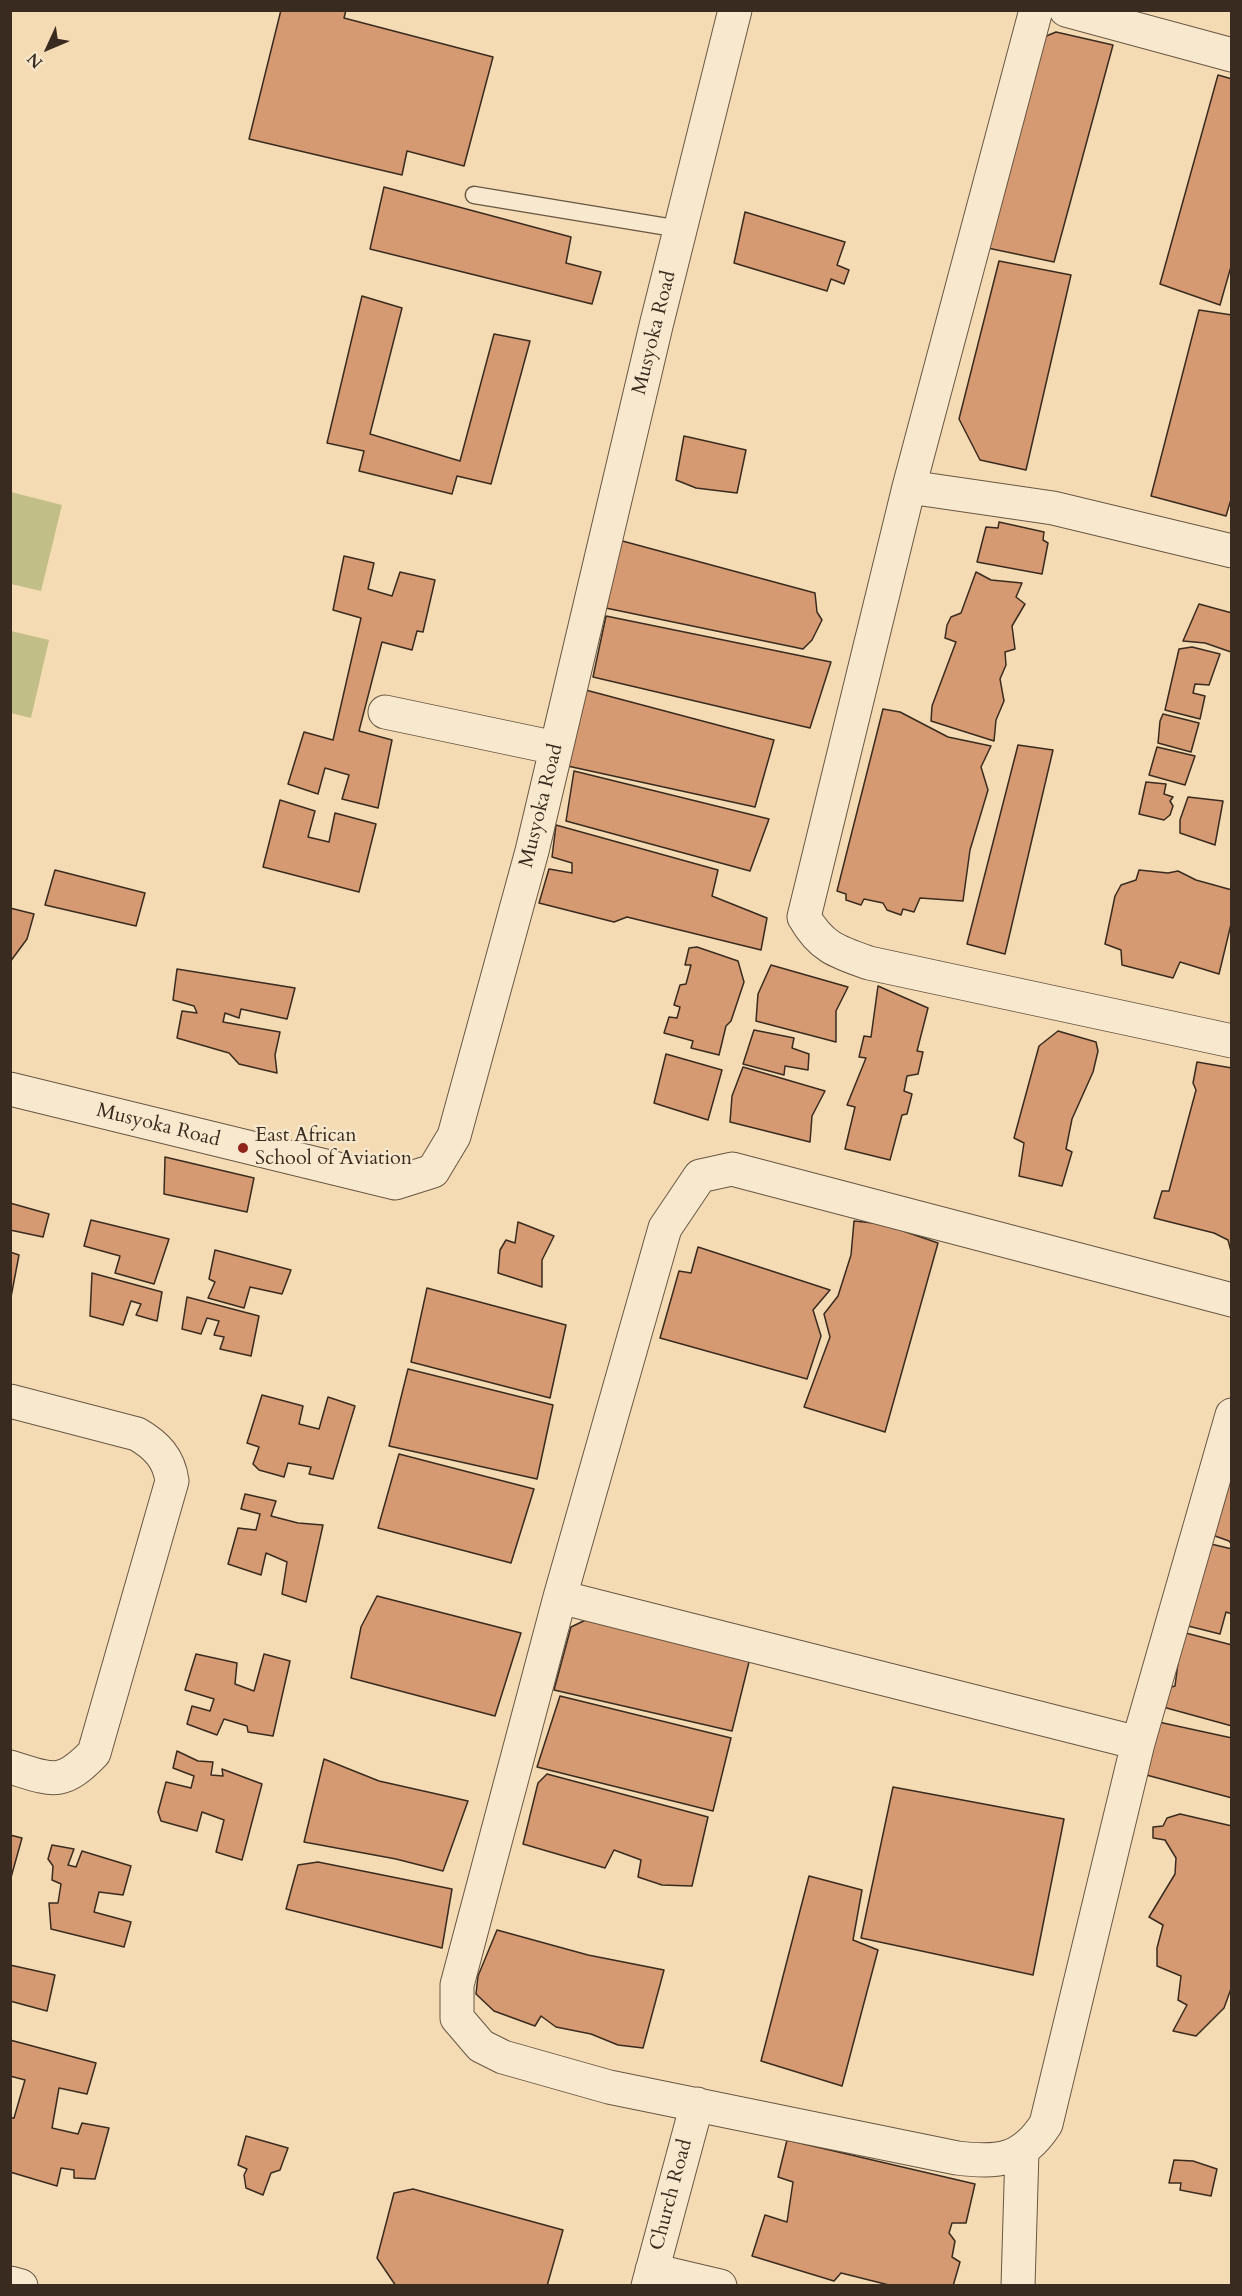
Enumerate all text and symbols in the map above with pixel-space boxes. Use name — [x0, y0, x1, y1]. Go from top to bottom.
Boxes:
north arrow — [18, 18, 78, 78]
text: N — [22, 48, 48, 73]
street label: Musyoka Road — [628, 269, 682, 397]
street label: Musyoka Road — [515, 742, 569, 870]
street label: Musyoka Road — [94, 1099, 222, 1153]
place label: East African School of Aviation — [255, 1124, 412, 1171]
marker: East African School of Aviation — [236, 1141, 250, 1155]
street label: Church Road — [646, 2137, 698, 2253]

